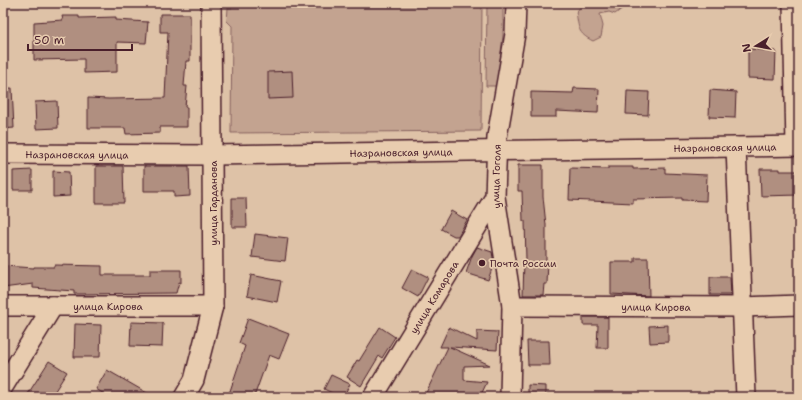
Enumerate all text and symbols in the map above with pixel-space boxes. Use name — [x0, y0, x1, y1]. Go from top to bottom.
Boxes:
scale bar — [28, 26, 132, 52]
north arrow — [736, 26, 776, 66]
text: 50 m — [34, 32, 64, 48]
text: N — [738, 42, 755, 54]
street label: Назрановская улица — [673, 140, 777, 154]
street label: улица Гоголя — [488, 144, 503, 210]
street label: Назрановская улица — [349, 145, 453, 159]
street label: Назрановская улица — [25, 148, 129, 161]
street label: улица Гарданова — [207, 160, 220, 246]
place label: Почта России — [490, 257, 557, 270]
street label: улица Комарова — [407, 258, 461, 336]
marker: Почта России — [477, 258, 487, 268]
street label: улица Кирова — [73, 300, 144, 313]
street label: улица Кирова — [621, 300, 692, 313]

